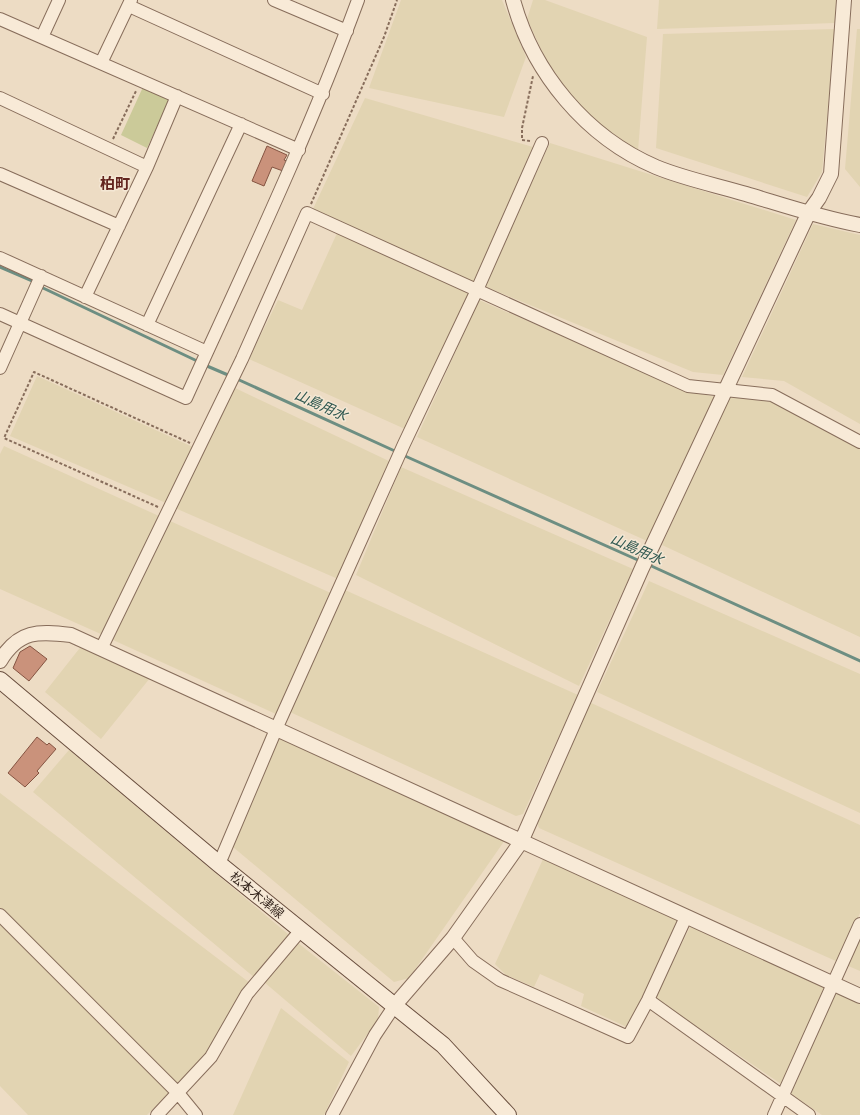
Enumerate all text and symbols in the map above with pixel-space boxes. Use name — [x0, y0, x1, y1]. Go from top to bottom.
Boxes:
district label: 柏町 — [100, 176, 130, 192]
water label: 山島用水 — [292, 386, 352, 425]
water label: 山島用水 — [608, 530, 668, 569]
street label: 松本木津線 — [227, 869, 287, 921]

